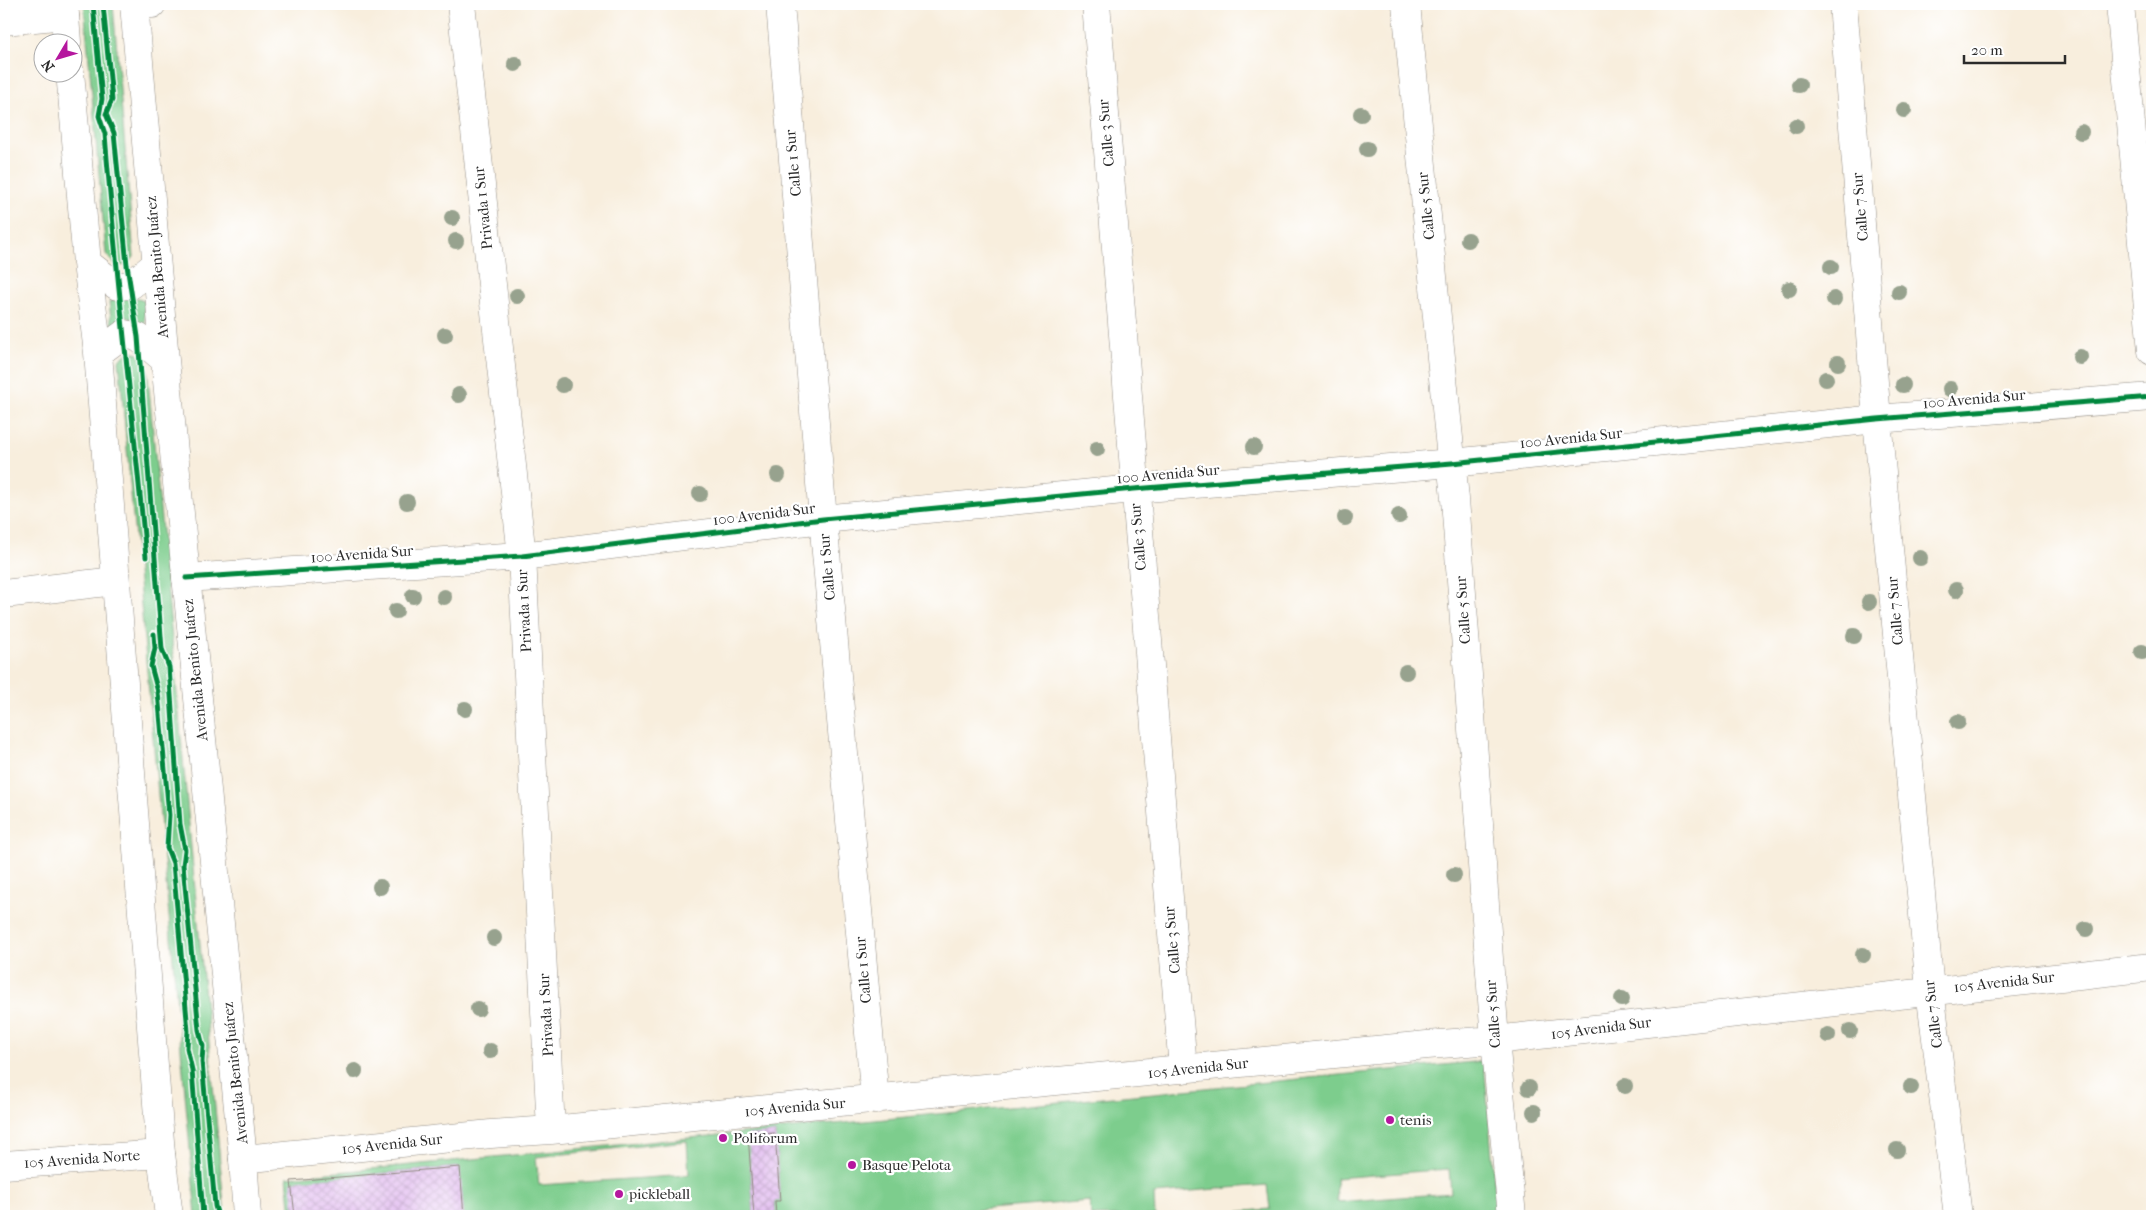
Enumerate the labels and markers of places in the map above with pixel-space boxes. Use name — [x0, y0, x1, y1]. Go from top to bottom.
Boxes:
place label: tenis — [1400, 1111, 1432, 1129]
marker: tenis — [1384, 1114, 1396, 1126]
place label: Poliforum — [733, 1129, 798, 1147]
marker: Poliforum — [717, 1132, 729, 1144]
place label: Basque Pelota — [862, 1156, 952, 1174]
marker: Basque Pelota — [846, 1159, 858, 1171]
place label: pickleball — [628, 1185, 690, 1203]
marker: pickleball — [613, 1188, 625, 1200]

